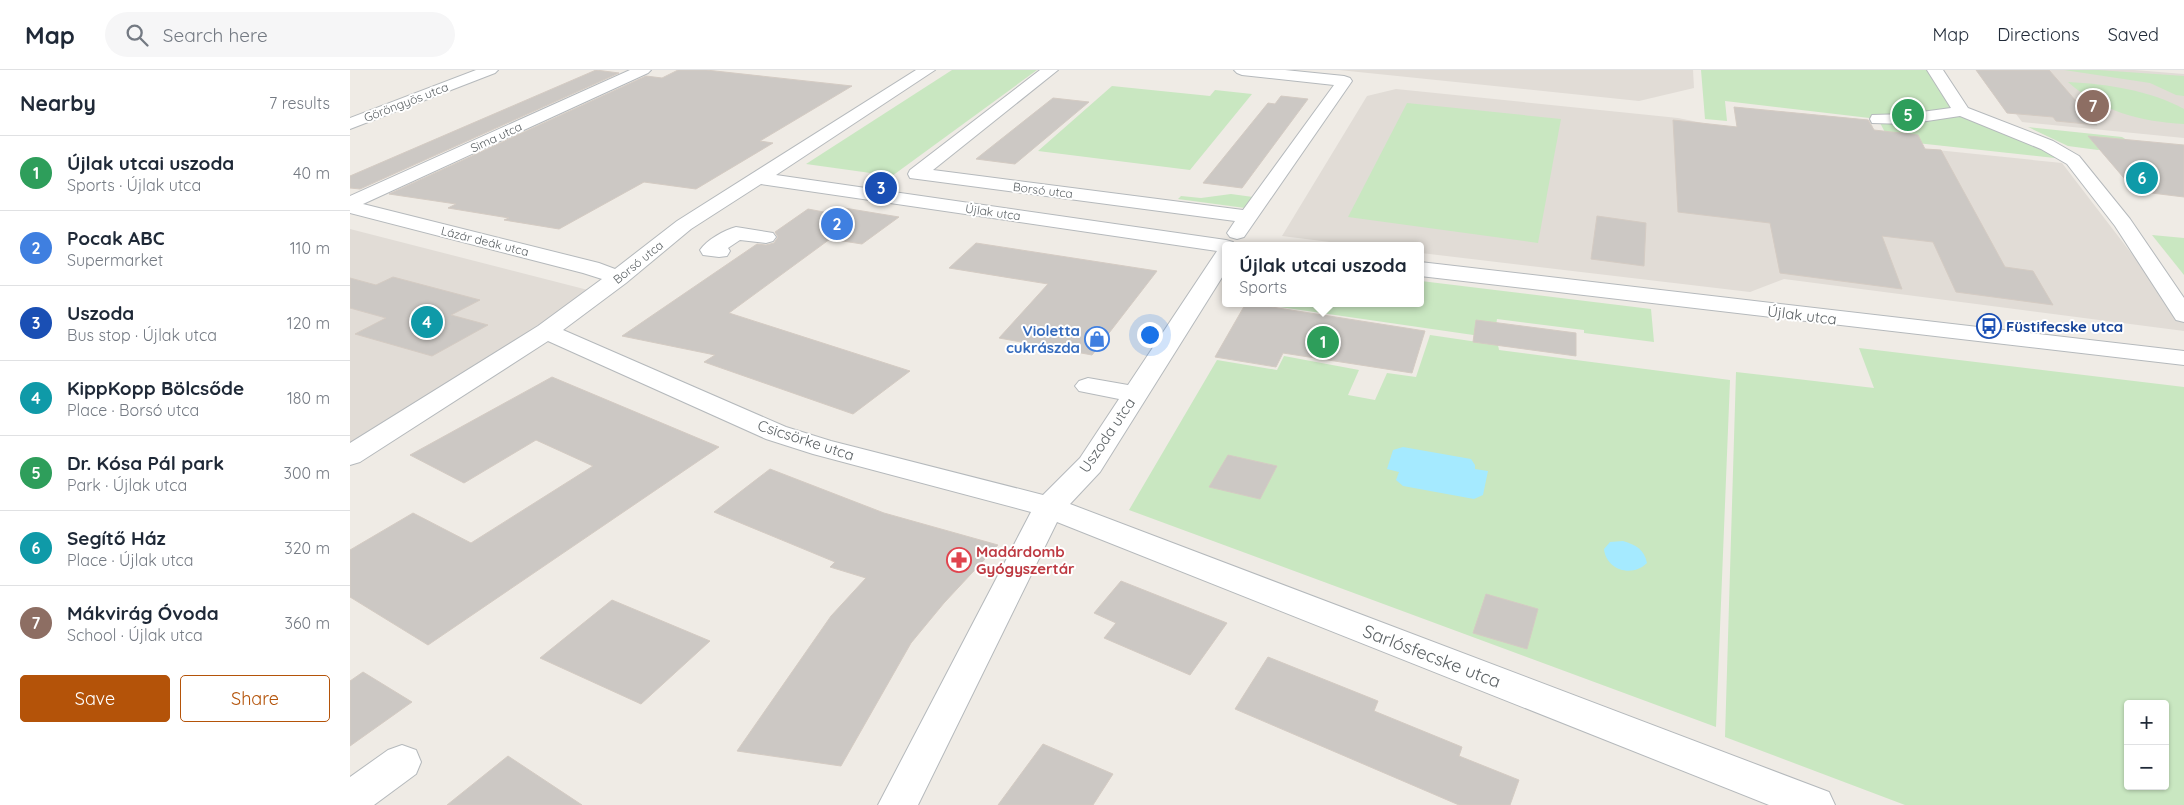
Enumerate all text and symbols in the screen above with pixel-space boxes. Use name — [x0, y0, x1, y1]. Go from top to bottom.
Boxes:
search box — [105, 12, 455, 57]
text: Map — [25, 20, 75, 50]
icon: search — [123, 21, 151, 49]
text: Search here — [163, 23, 268, 47]
text: Map — [1932, 23, 1969, 46]
text: Directions — [1997, 23, 2080, 46]
text: Saved — [2108, 23, 2159, 46]
street label: Göröngyös utca — [362, 79, 450, 125]
pin: 7 — [2077, 87, 2109, 125]
text: Nearby — [20, 90, 96, 116]
text: 7 results — [269, 93, 330, 113]
pin: 5 — [1892, 96, 1924, 134]
street label: Sima utca — [468, 119, 524, 155]
text: Újlak utcai uszoda — [67, 151, 234, 175]
pin: 6 — [2126, 159, 2158, 197]
text: 1 — [33, 163, 39, 183]
text: 40 m — [293, 163, 330, 183]
pin: 3 — [865, 169, 897, 207]
text: Sports · Újlak utca — [67, 175, 201, 195]
street label: Borsó utca — [1012, 179, 1074, 201]
street label: Újlak utca — [964, 201, 1022, 223]
pin: 2 — [821, 205, 853, 243]
street label: Lázár deák utca — [440, 223, 530, 259]
text: Pocak ABC — [67, 226, 165, 250]
street label: Borsó utca — [610, 237, 666, 287]
text: 2 — [31, 238, 41, 258]
text: 110 m — [290, 238, 330, 258]
popup — [1222, 242, 1424, 307]
text: Supermarket — [67, 250, 163, 270]
text: Újlak utcai uszoda — [1239, 253, 1407, 277]
text: Sports — [1239, 277, 1287, 297]
text: Uszoda — [67, 301, 134, 325]
street label: Újlak utca — [1766, 301, 1838, 329]
pin: 4 — [411, 303, 443, 341]
text: 3 — [32, 313, 40, 333]
text: 120 m — [287, 313, 330, 333]
bus stop icon: Füstifecske utca — [1976, 313, 2002, 339]
place label: Füstifecske utca — [2006, 317, 2123, 336]
place label: Violetta cukrászda — [1006, 321, 1080, 357]
your location — [1137, 322, 1163, 348]
pin: 1 — [1307, 323, 1339, 361]
text: Bus stop · Újlak utca — [67, 325, 217, 345]
shop icon: Violetta cukrászda — [1084, 326, 1110, 352]
text: KippKopp Bölcsőde — [67, 376, 244, 400]
text: 4 — [31, 388, 41, 408]
text: 180 m — [287, 388, 330, 408]
street label: Uszoda utca — [1075, 394, 1139, 476]
text: Place · Borsó utca — [67, 400, 199, 420]
street label: Csicsörke utca — [755, 415, 857, 465]
text: Dr. Kósa Pál park — [67, 451, 224, 475]
text: 5 — [31, 463, 41, 483]
text: 300 m — [284, 463, 330, 483]
text: Park · Újlak utca — [67, 475, 187, 495]
text: Segítő Ház — [67, 526, 166, 550]
text: 6 — [32, 538, 40, 558]
text: 320 m — [284, 538, 330, 558]
place label: Madárdomb Gyógyszertár — [976, 542, 1075, 578]
pharmacy icon: Madárdomb Gyógyszertár — [946, 547, 972, 573]
text: Place · Újlak utca — [67, 550, 194, 570]
text: Mákvirág Óvoda — [67, 601, 219, 625]
text: 7 — [32, 613, 40, 633]
text: 360 m — [285, 613, 330, 633]
street label: Sarlósfecske utca — [1360, 619, 1504, 693]
text: School · Újlak utca — [67, 625, 203, 645]
button: Save — [20, 675, 170, 722]
button: Share — [180, 675, 330, 722]
map controls — [2124, 700, 2169, 790]
button: + — [2124, 700, 2169, 745]
button: − — [2124, 745, 2169, 790]

